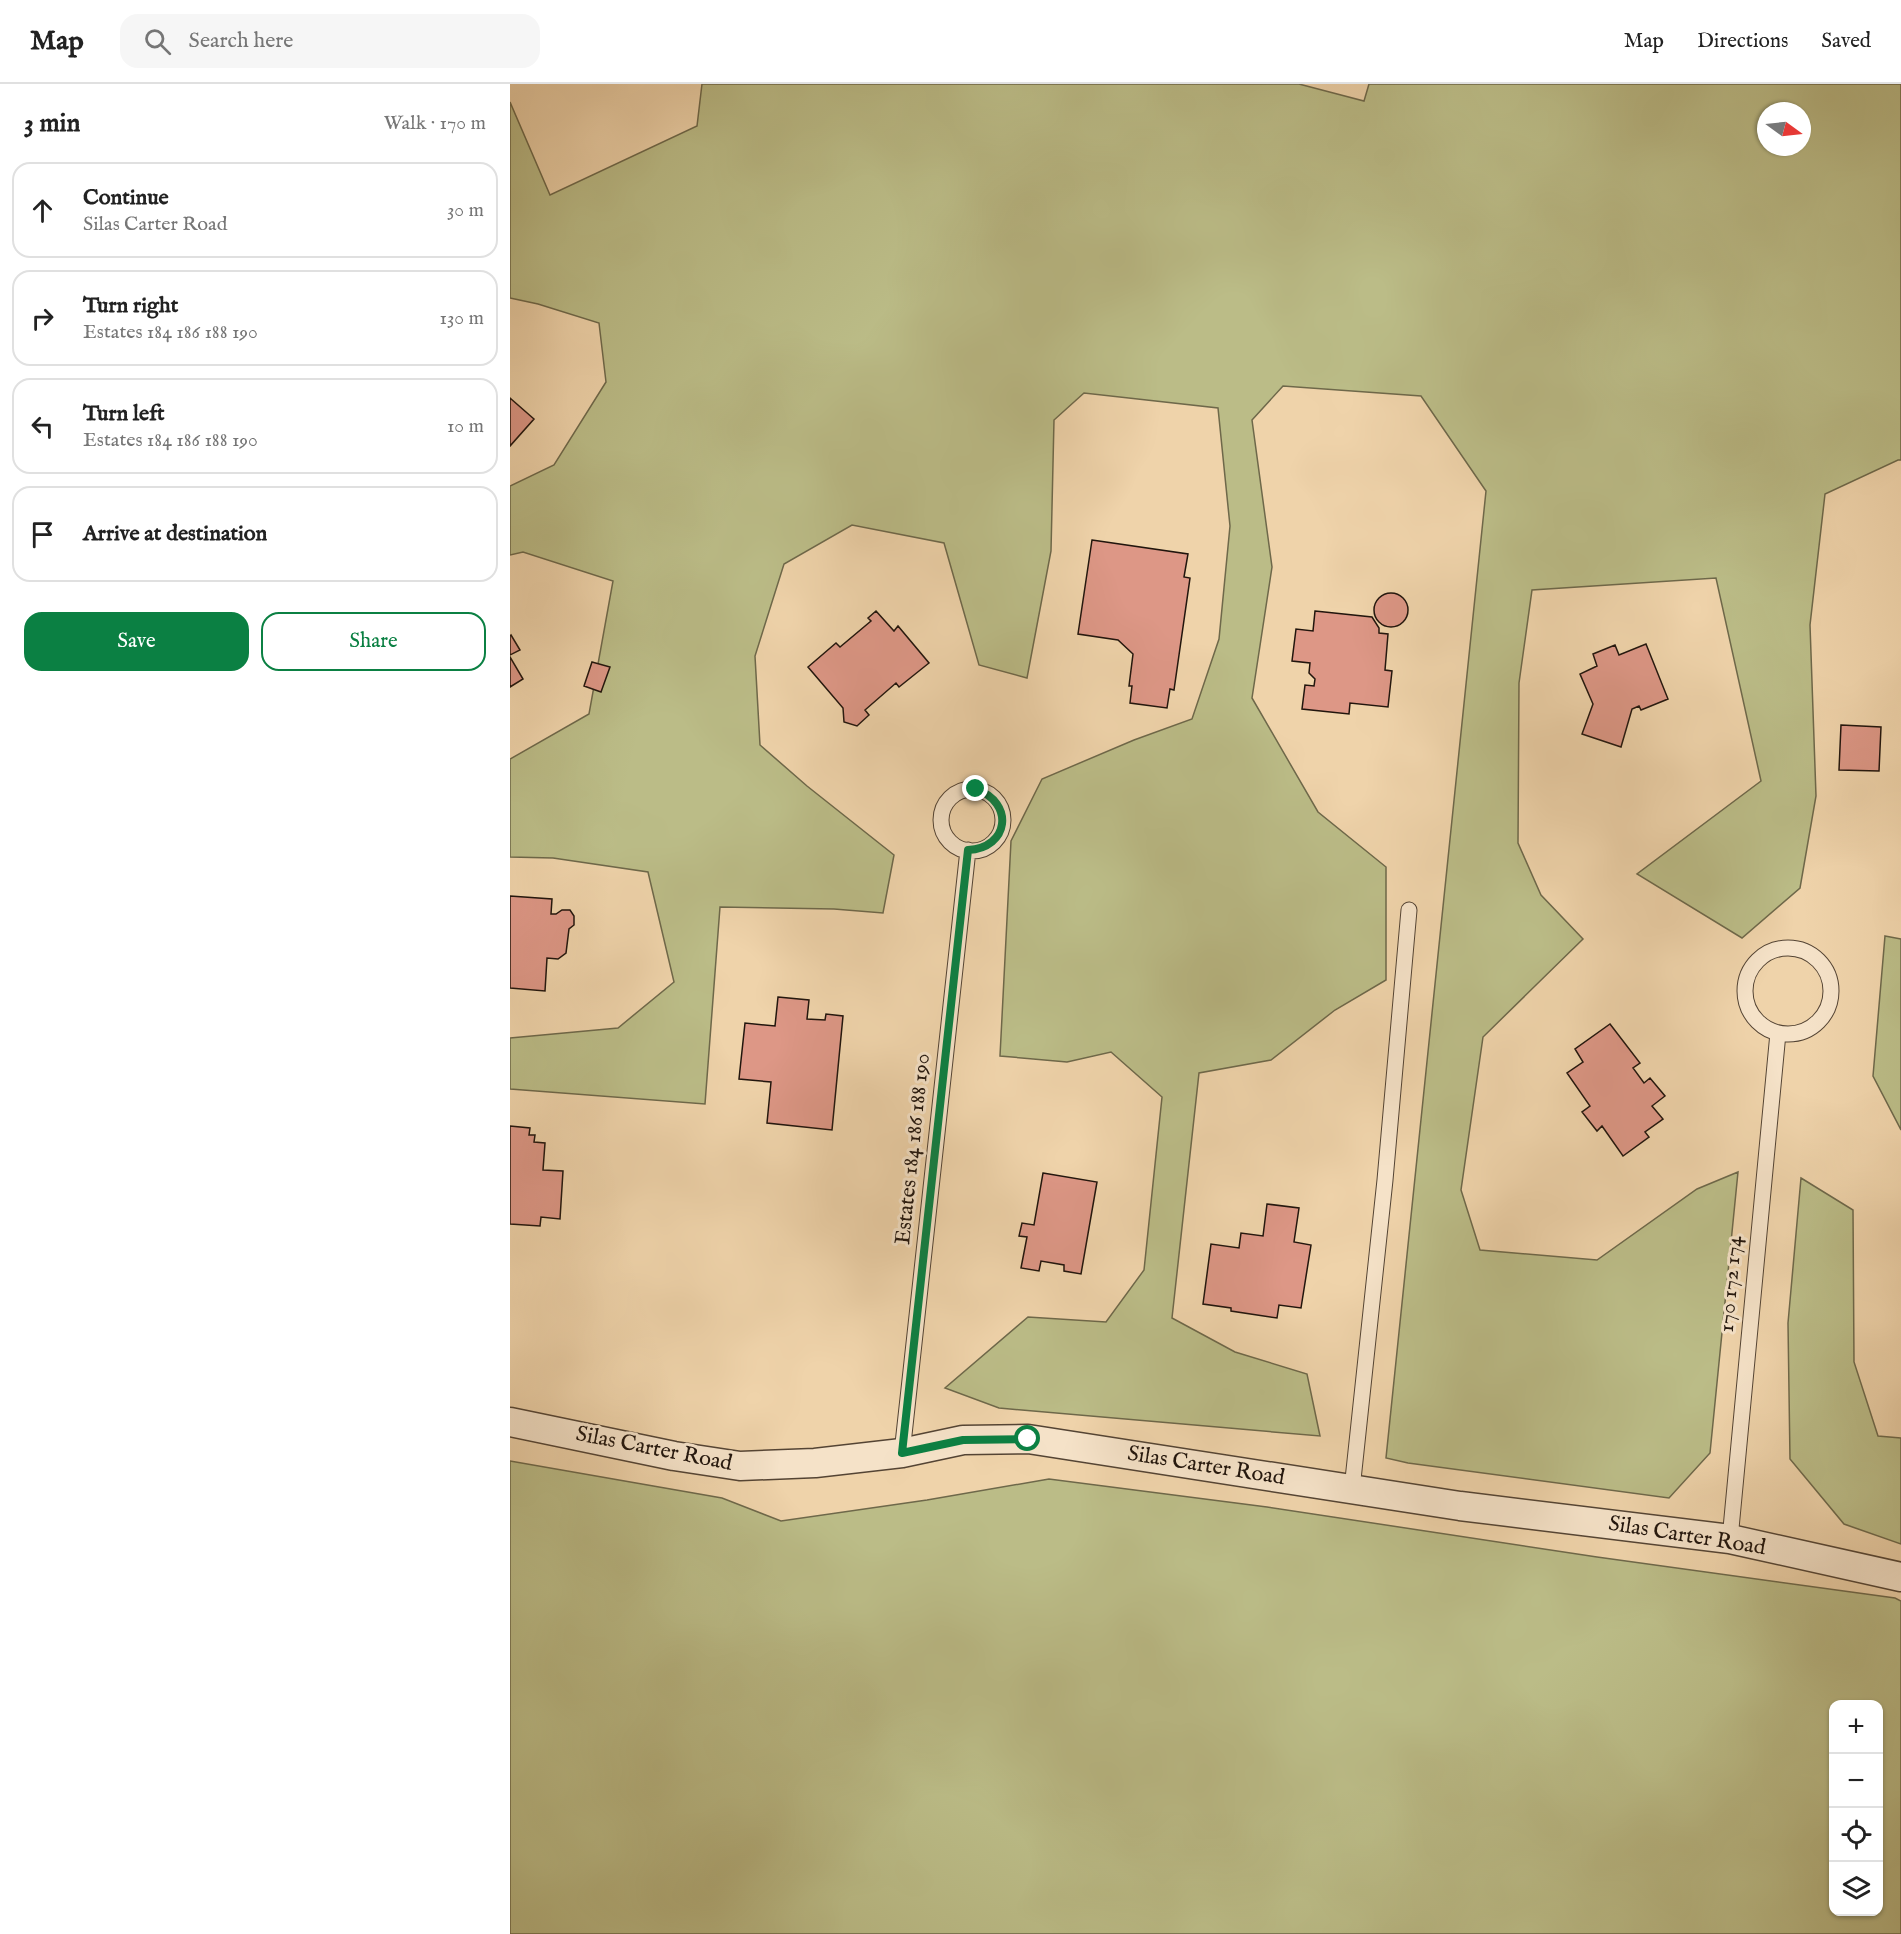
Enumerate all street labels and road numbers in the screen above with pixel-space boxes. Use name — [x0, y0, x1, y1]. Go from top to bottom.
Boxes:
street label: Estates 184 186 188 190 — [889, 1052, 937, 1246]
street label: 170 172 174 — [1713, 1234, 1749, 1333]
street label: Silas Carter Road — [573, 1420, 735, 1478]
street label: Silas Carter Road — [1125, 1440, 1287, 1492]
street label: Silas Carter Road — [1606, 1510, 1768, 1562]

